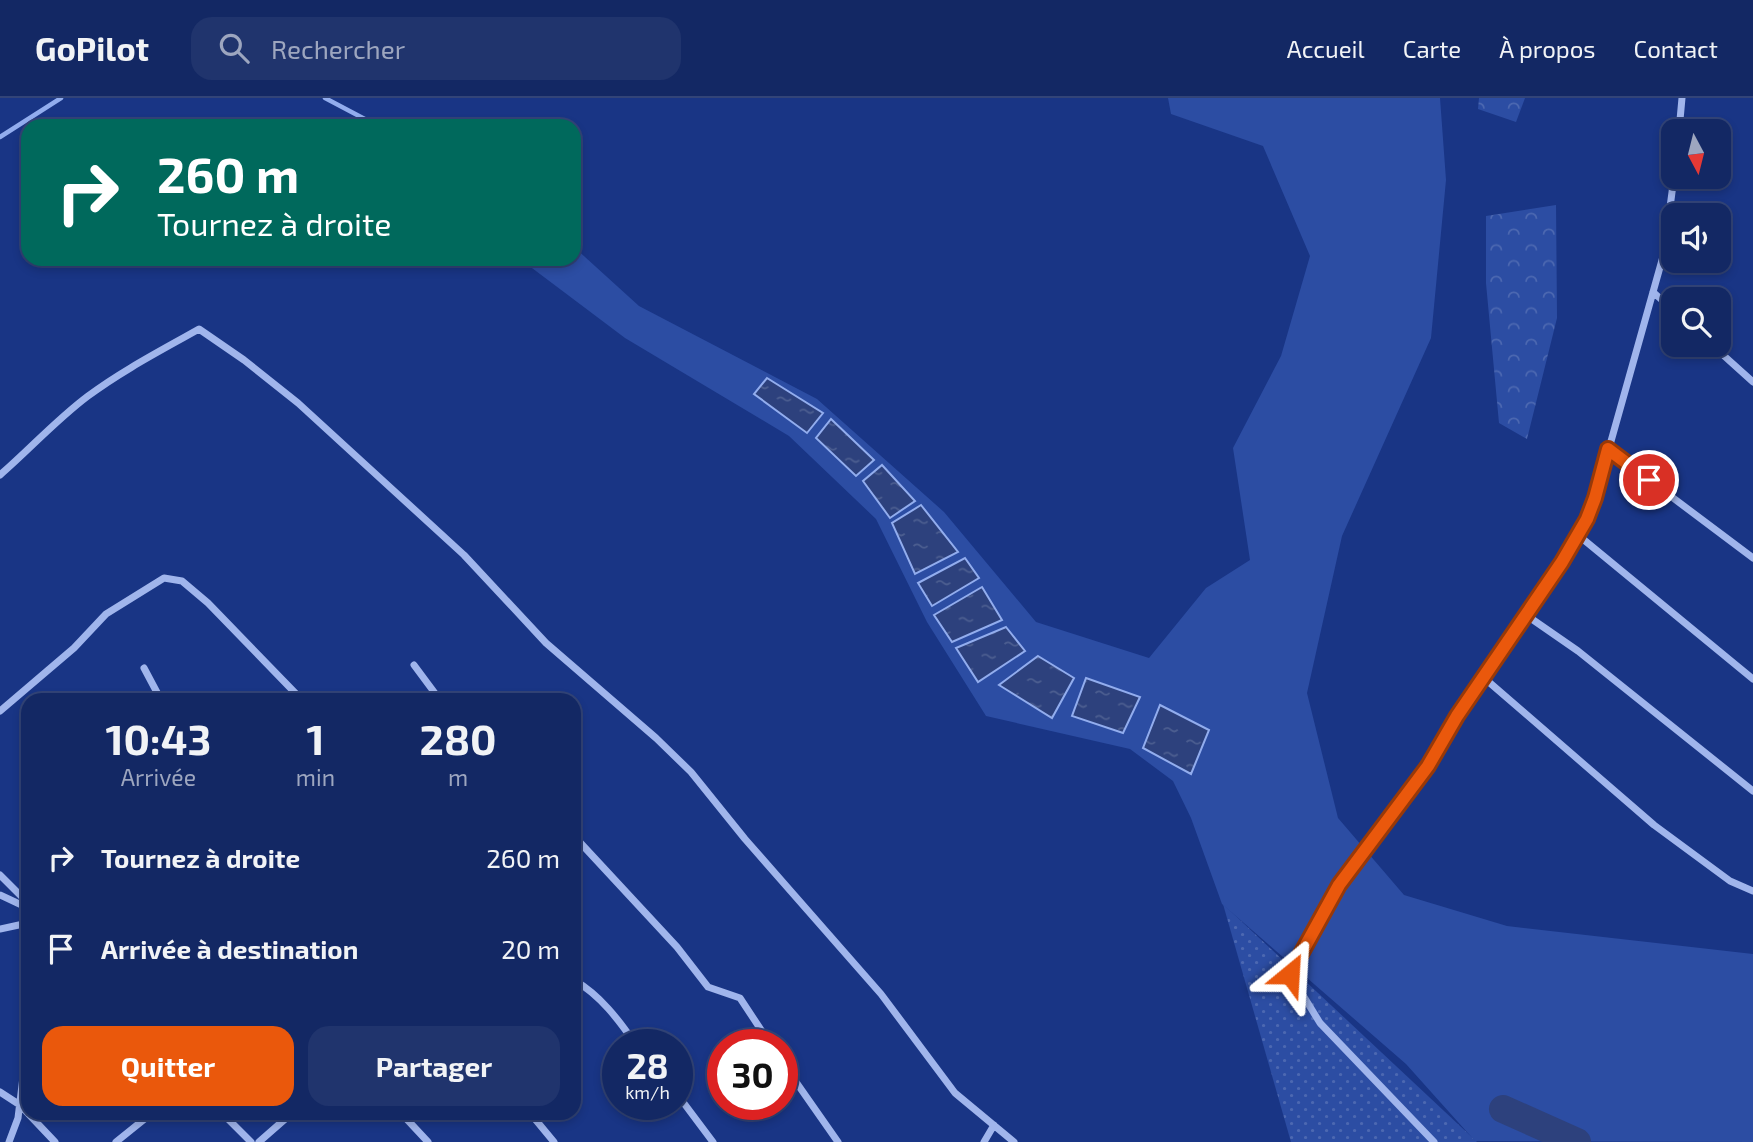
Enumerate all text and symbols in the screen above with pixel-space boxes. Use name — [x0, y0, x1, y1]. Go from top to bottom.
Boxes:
search box — [191, 17, 681, 80]
text: GoPilot — [35, 28, 149, 68]
icon: search — [215, 29, 253, 67]
text: Rechercher — [271, 33, 405, 64]
text: Accueil — [1287, 34, 1365, 63]
text: Carte — [1403, 34, 1461, 63]
text: À propos — [1499, 34, 1596, 63]
text: Contact — [1634, 34, 1718, 63]
north arrow — [1661, 119, 1731, 189]
map controls — [1661, 119, 1731, 357]
text: 260 m — [157, 144, 299, 203]
icon: right — [42, 147, 133, 238]
button: sound — [1661, 203, 1731, 273]
text: Tournez à droite — [157, 204, 391, 242]
button: search — [1661, 287, 1731, 357]
pin — [1619, 450, 1679, 510]
icon: arrive — [1630, 461, 1668, 499]
text: 10:43 — [105, 713, 211, 763]
text: 1 — [306, 713, 325, 763]
text: 280 — [420, 713, 497, 763]
text: Arrivée — [121, 763, 196, 791]
text: min — [296, 763, 335, 791]
text: m — [448, 763, 468, 791]
icon: right — [42, 839, 80, 877]
text: Tournez à droite — [101, 842, 300, 873]
text: 260 m — [486, 842, 560, 873]
icon: arrive — [42, 930, 80, 968]
text: Arrivée à destination — [101, 933, 358, 964]
text: 20 m — [501, 933, 560, 964]
position arrow — [1253, 937, 1327, 1011]
button: Quitter — [42, 1026, 294, 1106]
button: Partager — [308, 1026, 560, 1106]
speed limit sign: 30 — [707, 1029, 798, 1120]
text: 28 — [626, 1044, 669, 1086]
text: km/h — [625, 1081, 670, 1103]

